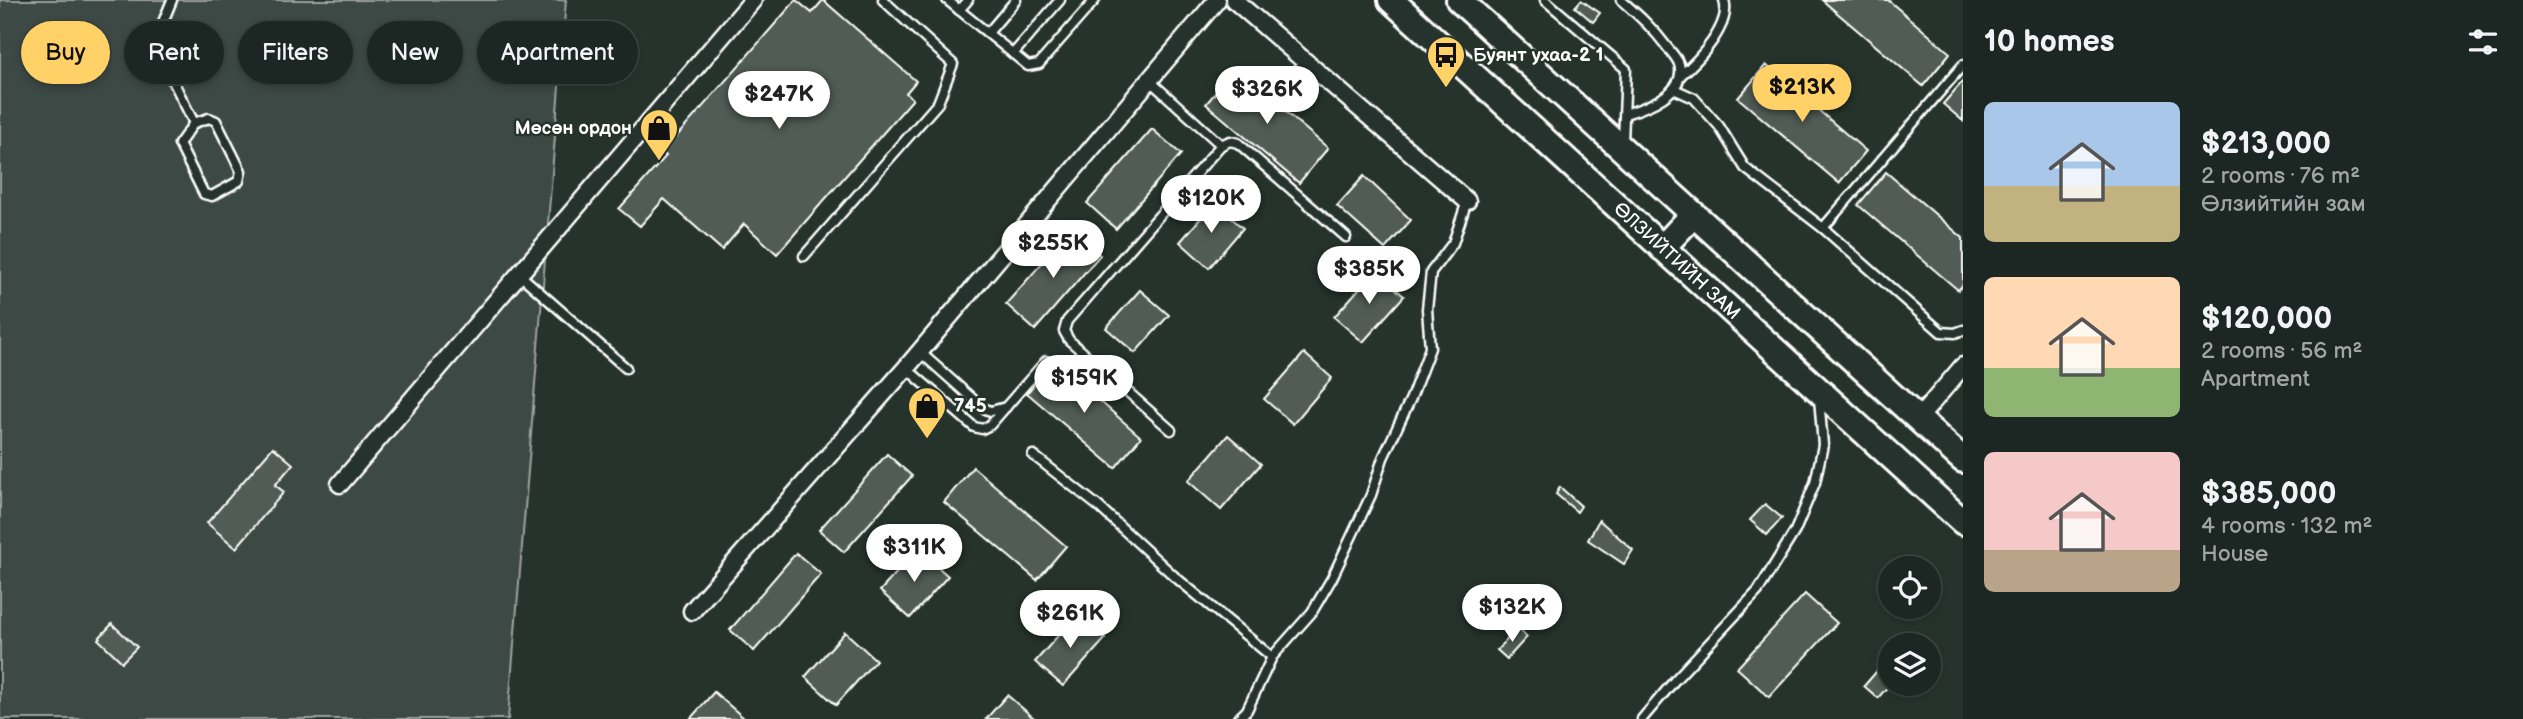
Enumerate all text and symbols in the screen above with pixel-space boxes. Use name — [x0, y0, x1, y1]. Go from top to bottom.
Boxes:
chip: Buy — [21, 21, 110, 84]
chip: Rent — [124, 21, 224, 84]
chip: Filters — [238, 21, 353, 84]
chip: New — [367, 21, 463, 84]
chip: Apartment — [477, 21, 638, 84]
icon: filters — [2464, 23, 2502, 61]
text: 10 homes — [1984, 24, 2115, 60]
bus stop icon: Буянт ухаа-2 1 — [1425, 34, 1467, 89]
place label: Буянт ухаа-2 1 — [1473, 44, 1604, 67]
pin: $213K — [1753, 64, 1851, 124]
pin: $326K — [1218, 66, 1316, 126]
pin: $247K — [730, 72, 828, 131]
text: $213K — [1768, 73, 1836, 101]
text: $326K — [1231, 75, 1303, 103]
text: $247K — [744, 80, 814, 108]
shop icon: Мөсөн ордон — [638, 107, 680, 162]
place label: Мөсөн ордон — [515, 117, 632, 140]
text: $213,000 — [2201, 126, 2331, 162]
icon: home — [2040, 130, 2124, 214]
text: 2 rooms · 76 m² — [2201, 162, 2360, 190]
pin: $120K — [1162, 176, 1260, 235]
text: $120K — [1177, 184, 1245, 212]
text: Өлзийтийн зам — [2201, 190, 2366, 218]
street label: ӨЛЗИЙТИЙН ЗАМ — [1609, 197, 1745, 324]
pin: $255K — [1004, 220, 1102, 280]
text: $255K — [1017, 229, 1089, 257]
pin: $385K — [1320, 246, 1418, 306]
text: $385K — [1333, 255, 1405, 283]
text: $120,000 — [2201, 301, 2332, 337]
icon: home — [2040, 305, 2124, 389]
text: 2 rooms · 56 m² — [2201, 337, 2363, 365]
pin: $159K — [1035, 356, 1133, 415]
text: $159K — [1050, 364, 1118, 392]
text: Apartment — [2201, 365, 2310, 393]
shop icon: 745 — [906, 385, 948, 440]
place label: 745 — [954, 395, 987, 418]
text: $385,000 — [2201, 476, 2336, 512]
icon: home — [2040, 480, 2124, 564]
text: 4 rooms · 132 m² — [2201, 512, 2372, 540]
pin: $311K — [865, 524, 963, 584]
text: $311K — [882, 533, 946, 561]
text: House — [2201, 540, 2268, 568]
map controls — [1878, 556, 1941, 696]
button: locate — [1878, 556, 1941, 619]
pin: $132K — [1463, 584, 1561, 644]
pin: $261K — [1021, 590, 1119, 650]
text: $132K — [1478, 593, 1546, 621]
text: $261K — [1036, 599, 1104, 627]
button: layers — [1878, 633, 1941, 696]

